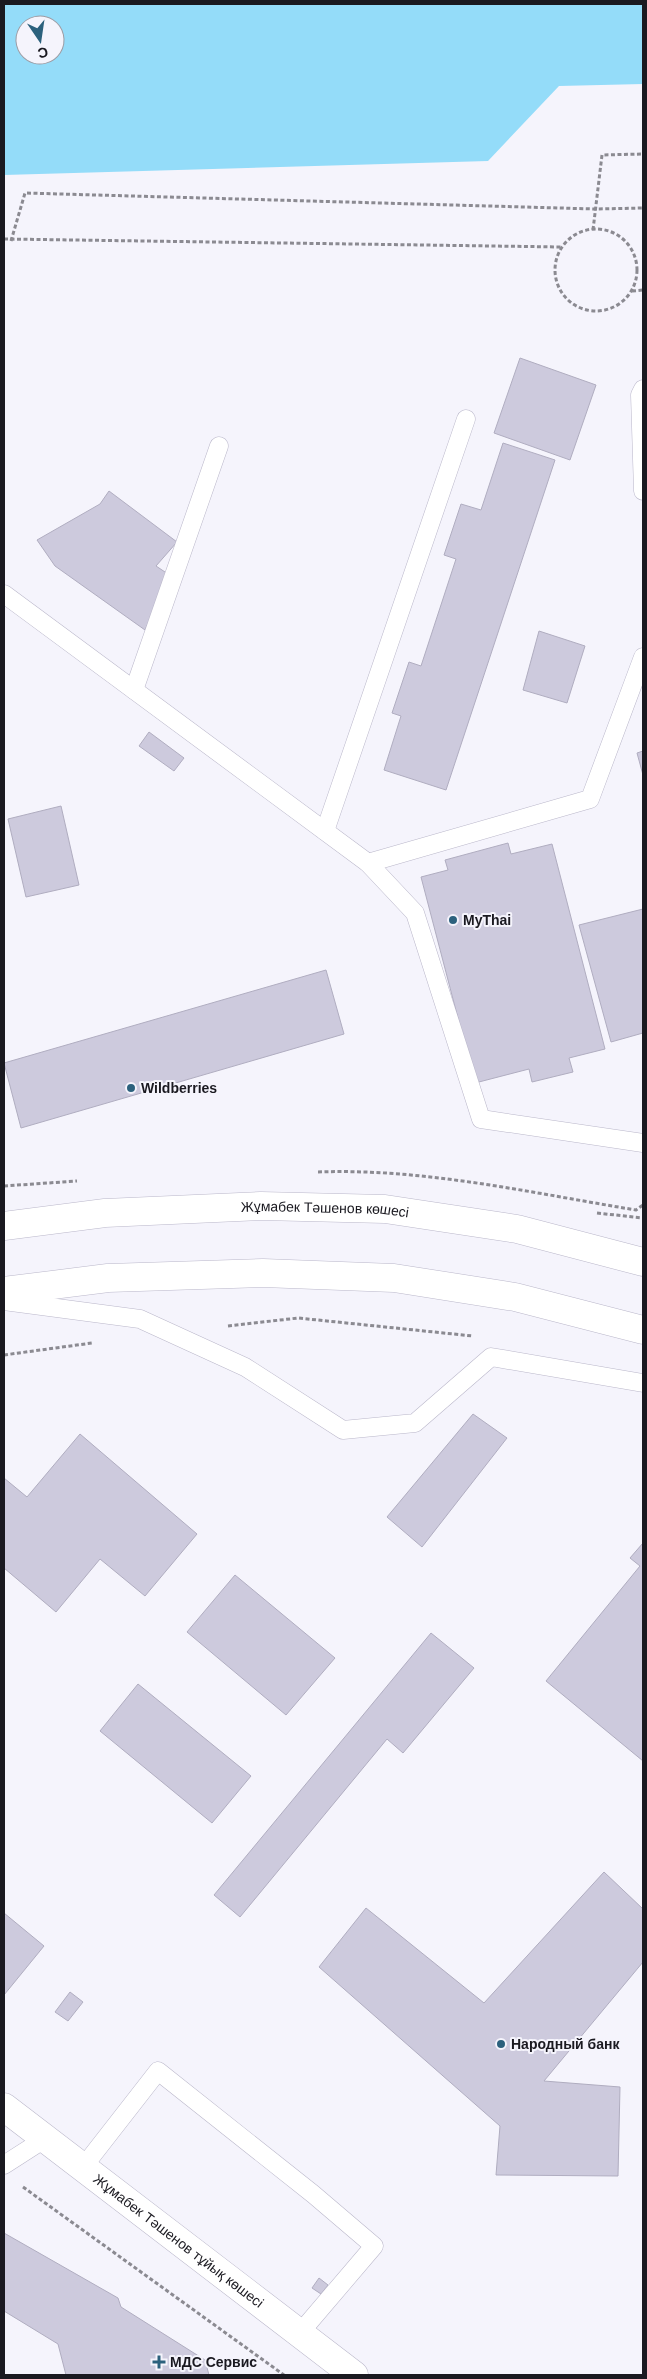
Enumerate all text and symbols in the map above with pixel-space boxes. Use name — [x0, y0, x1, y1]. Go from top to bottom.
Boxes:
north arrow — [15, 15, 65, 65]
text: С — [36, 44, 50, 62]
place label: MyThai — [463, 912, 511, 928]
marker: MyThai — [447, 914, 459, 926]
place label: Wildberries — [141, 1080, 217, 1096]
marker: Wildberries — [125, 1082, 137, 1094]
street label: Жұмабек Тәшенов көшесі — [240, 1198, 410, 1221]
place label: Народный банк — [511, 2036, 621, 2052]
marker: Народный банк — [495, 2038, 507, 2050]
street label: Жұмабек Тәшенов тұйық көшесі — [91, 2171, 267, 2311]
place label: МДС Сервис — [170, 2354, 257, 2370]
marker: МДС Сервис — [152, 2355, 166, 2369]

